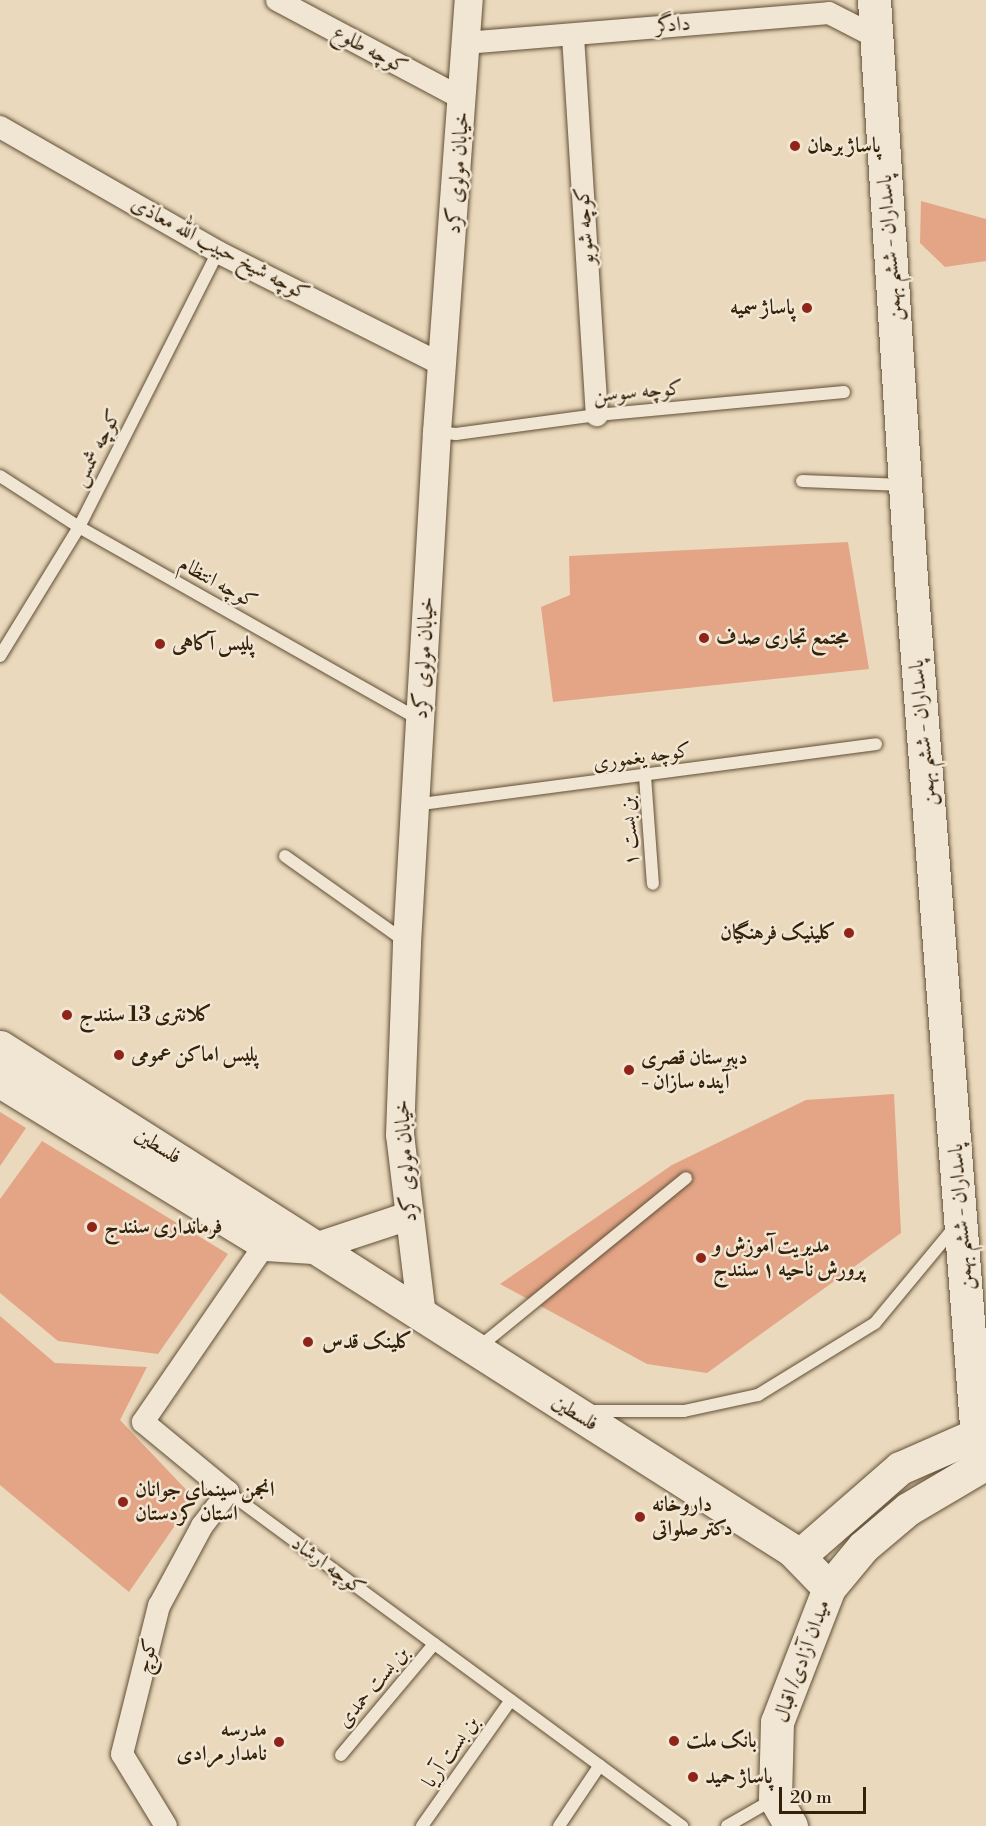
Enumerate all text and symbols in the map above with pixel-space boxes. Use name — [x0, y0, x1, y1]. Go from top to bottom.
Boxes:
street label: دادگر — [655, 11, 691, 39]
street label: کوچه طلوع — [328, 20, 412, 80]
street label: خیابان مولوی کرد — [441, 111, 475, 235]
place label: پاساژ برهان — [807, 133, 881, 159]
marker: پاساژ برهان — [788, 139, 802, 153]
street label: پاسداران - ششم بهمن — [872, 174, 908, 322]
street label: کوچه شوبو — [570, 186, 600, 266]
street label: کوچه شیخ حبیب الله معاذی — [127, 191, 313, 307]
place label: پاساژ سمیه — [730, 295, 795, 321]
marker: پاساژ سمیه — [800, 301, 814, 315]
street label: کوچه سوسن — [592, 376, 684, 408]
street label: کوچه شمس — [67, 405, 127, 491]
street label: کوچه انتظام — [174, 551, 262, 615]
street label: خیابان مولوی کرد — [408, 596, 440, 720]
place label: مجتمع تجاری صدف — [716, 625, 849, 651]
place label: پلیس آکاهی — [172, 631, 254, 657]
marker: مجتمع تجاری صدف — [697, 631, 711, 645]
marker: پلیس آکاهی — [153, 637, 167, 651]
street label: پاسداران - ششم بهمن — [904, 659, 942, 807]
street label: کوچه یغموری — [591, 738, 693, 776]
street label: بن بست ۱ — [615, 795, 645, 867]
place label: کلینیک فرهنگیان — [720, 920, 836, 946]
marker: کلینیک فرهنگیان — [840, 924, 858, 942]
place label: کلانتری 13 سنندج — [79, 1002, 212, 1028]
marker: کلانتری 13 سنندج — [60, 1008, 74, 1022]
place label: پلیس اماکن عمومی — [131, 1042, 258, 1068]
place label: دبیرستان قصری - آینده سازان — [641, 1045, 748, 1095]
marker: پلیس اماکن عمومی — [112, 1048, 126, 1062]
marker: دبیرستان قصری - آینده سازان — [622, 1063, 636, 1077]
street label: خیابان مولوی کرد — [389, 1099, 423, 1223]
street label: فلسطین — [130, 1122, 186, 1170]
street label: پاسداران - ششم بهمن — [943, 1143, 979, 1291]
place label: فرمانداری سنندج — [104, 1214, 222, 1240]
marker: فرمانداری سنندج — [85, 1220, 99, 1234]
place label: مدیریت آموزش و پرورش ناحیه ۱ سنندج — [713, 1233, 865, 1283]
marker: مدیریت آموزش و پرورش ناحیه ۱ سنندج — [694, 1251, 708, 1265]
place label: کلینک قدس — [322, 1329, 413, 1355]
marker: کلینک قدس — [299, 1333, 317, 1351]
street label: فلسطین — [547, 1389, 603, 1437]
place label: انجمن سینمای جوانان استان کردستان — [135, 1477, 275, 1527]
place label: داروخانه دکتر صلواتی — [652, 1492, 733, 1542]
marker: انجمن سینمای جوانان استان کردستان — [116, 1495, 130, 1509]
marker: داروخانه دکتر صلواتی — [633, 1510, 647, 1524]
street label: کوچه ارشاد — [286, 1531, 370, 1601]
street label: میدان آزادی/ اقبال — [768, 1596, 836, 1726]
street label: کوچ — [131, 1636, 163, 1676]
street label: بن بست حمدی — [332, 1641, 414, 1733]
street label: بن بست آریا — [417, 1711, 485, 1793]
place label: مدرسه نامدار مرادی — [177, 1717, 267, 1767]
place label: بانک ملت — [686, 1728, 757, 1754]
marker: بانک ملت — [667, 1734, 681, 1748]
marker: مدرسه نامدار مرادی — [272, 1735, 286, 1749]
place label: پاساژ حمید — [705, 1764, 773, 1790]
marker: پاساژ حمید — [686, 1770, 700, 1784]
scale bar — [782, 1775, 869, 1813]
text: 20 m — [790, 1786, 832, 1809]

